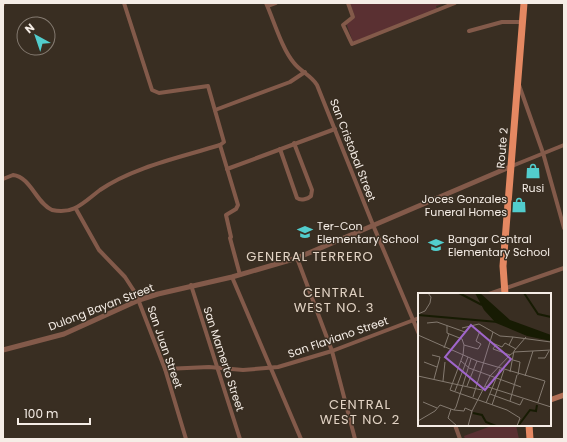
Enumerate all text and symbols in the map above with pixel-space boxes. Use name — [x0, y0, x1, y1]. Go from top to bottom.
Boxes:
north arrow — [16, 16, 56, 56]
text: N — [21, 20, 38, 37]
street label: San Cristobal Street — [326, 96, 380, 204]
street label: Route 2 — [492, 127, 512, 169]
shop icon: Rusi — [524, 162, 542, 180]
place label: Rusi — [522, 180, 544, 196]
place label: Joces Gonzales Funeral Homes — [422, 191, 507, 220]
shop icon: Joces Gonzales Funeral Homes — [510, 196, 528, 214]
place label: Ter-Con Elementary School — [317, 218, 419, 247]
school or university icon: Ter-Con Elementary School — [296, 223, 314, 241]
place label: Bangar Central Elementary School — [448, 231, 550, 260]
school or university icon: Bangar Central Elementary School — [427, 236, 445, 254]
district label: GENERAL TERRERO — [246, 247, 374, 266]
street label: Dulong Bayan Street — [46, 279, 156, 335]
district label: CENTRAL WEST NO. 3 — [294, 283, 374, 317]
inset map — [418, 293, 551, 426]
street label: San Juan Street — [143, 304, 187, 390]
street label: San Mamerto Street — [200, 305, 248, 413]
street label: San Flaviano Street — [286, 312, 390, 362]
district label: CENTRAL WEST NO. 2 — [320, 395, 400, 429]
scale bar — [18, 400, 90, 426]
text: 100 m — [24, 405, 58, 422]

